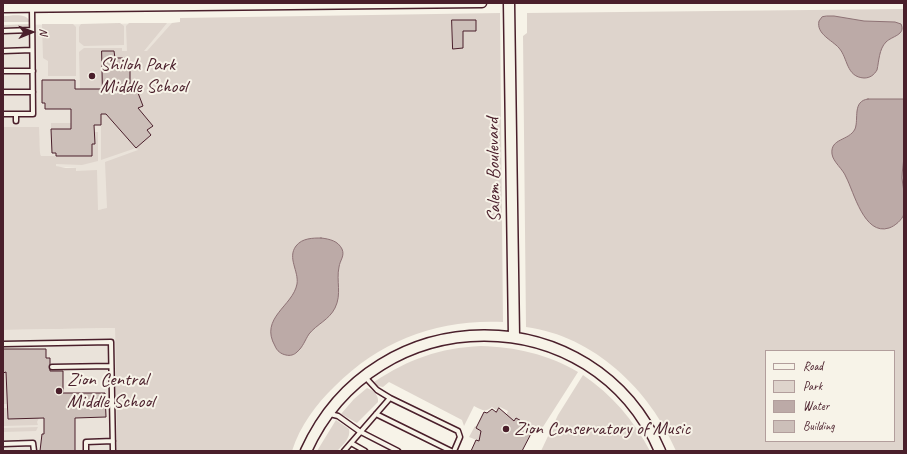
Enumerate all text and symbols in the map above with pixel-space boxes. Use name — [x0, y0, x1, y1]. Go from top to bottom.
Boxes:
north arrow — [12, 12, 52, 52]
text: N — [37, 28, 51, 35]
place label: Shiloh Park Middle School — [100, 54, 187, 98]
marker: Shiloh Park Middle School — [87, 71, 97, 81]
street label: Salem Boulevard — [482, 117, 506, 223]
legend — [765, 350, 895, 442]
text: Road — [803, 358, 823, 374]
place label: Zion Central Middle School — [67, 369, 154, 413]
text: Park — [803, 378, 822, 394]
marker: Zion Central Middle School — [54, 386, 64, 396]
text: Water — [803, 398, 829, 414]
place label: Zion Conservatory of Music — [514, 418, 690, 440]
text: Building — [803, 418, 835, 434]
marker: Zion Conservatory of Music — [501, 424, 511, 434]

